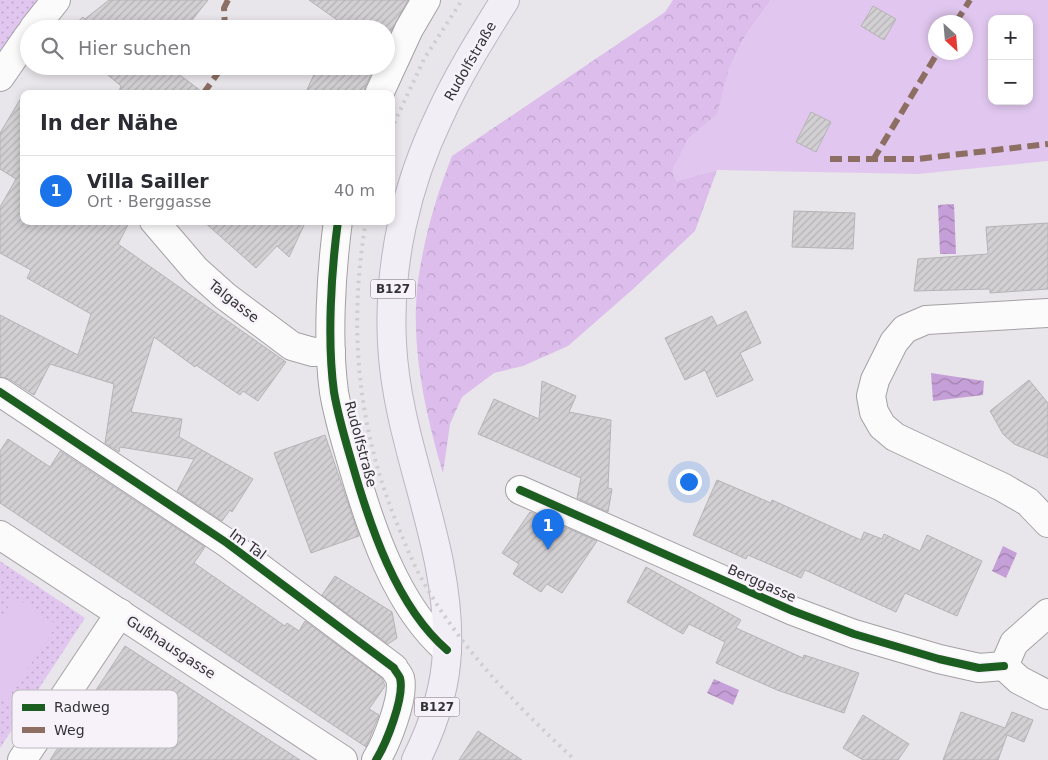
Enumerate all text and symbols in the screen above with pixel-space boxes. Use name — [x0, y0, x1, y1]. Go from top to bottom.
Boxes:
north arrow — [928, 15, 973, 60]
map controls — [988, 15, 1033, 105]
button: + — [988, 15, 1033, 60]
street label: Rudolfstraße — [441, 19, 499, 103]
search box — [20, 20, 395, 75]
icon: search — [38, 34, 66, 62]
text: Hier suchen — [78, 37, 191, 59]
button: − — [988, 60, 1033, 105]
text: In der Nähe — [40, 111, 178, 135]
text: Villa Sailler — [87, 170, 209, 192]
text: 1 — [50, 181, 62, 200]
text: 40 m — [334, 181, 375, 200]
text: Ort · Berggasse — [87, 192, 211, 211]
street label: Talgasse — [205, 276, 262, 326]
road number: B127 — [370, 280, 416, 298]
street label: Rudolfstraße — [342, 399, 380, 489]
your location — [676, 469, 702, 495]
pin: 1 — [532, 509, 564, 550]
street label: Im Tal — [227, 526, 269, 562]
street label: Berggasse — [725, 561, 799, 605]
street label: Gußhausgasse — [124, 612, 218, 682]
legend — [12, 690, 178, 748]
road number: B127 — [414, 698, 460, 716]
text: Radweg — [54, 699, 110, 715]
text: Weg — [54, 722, 85, 738]

